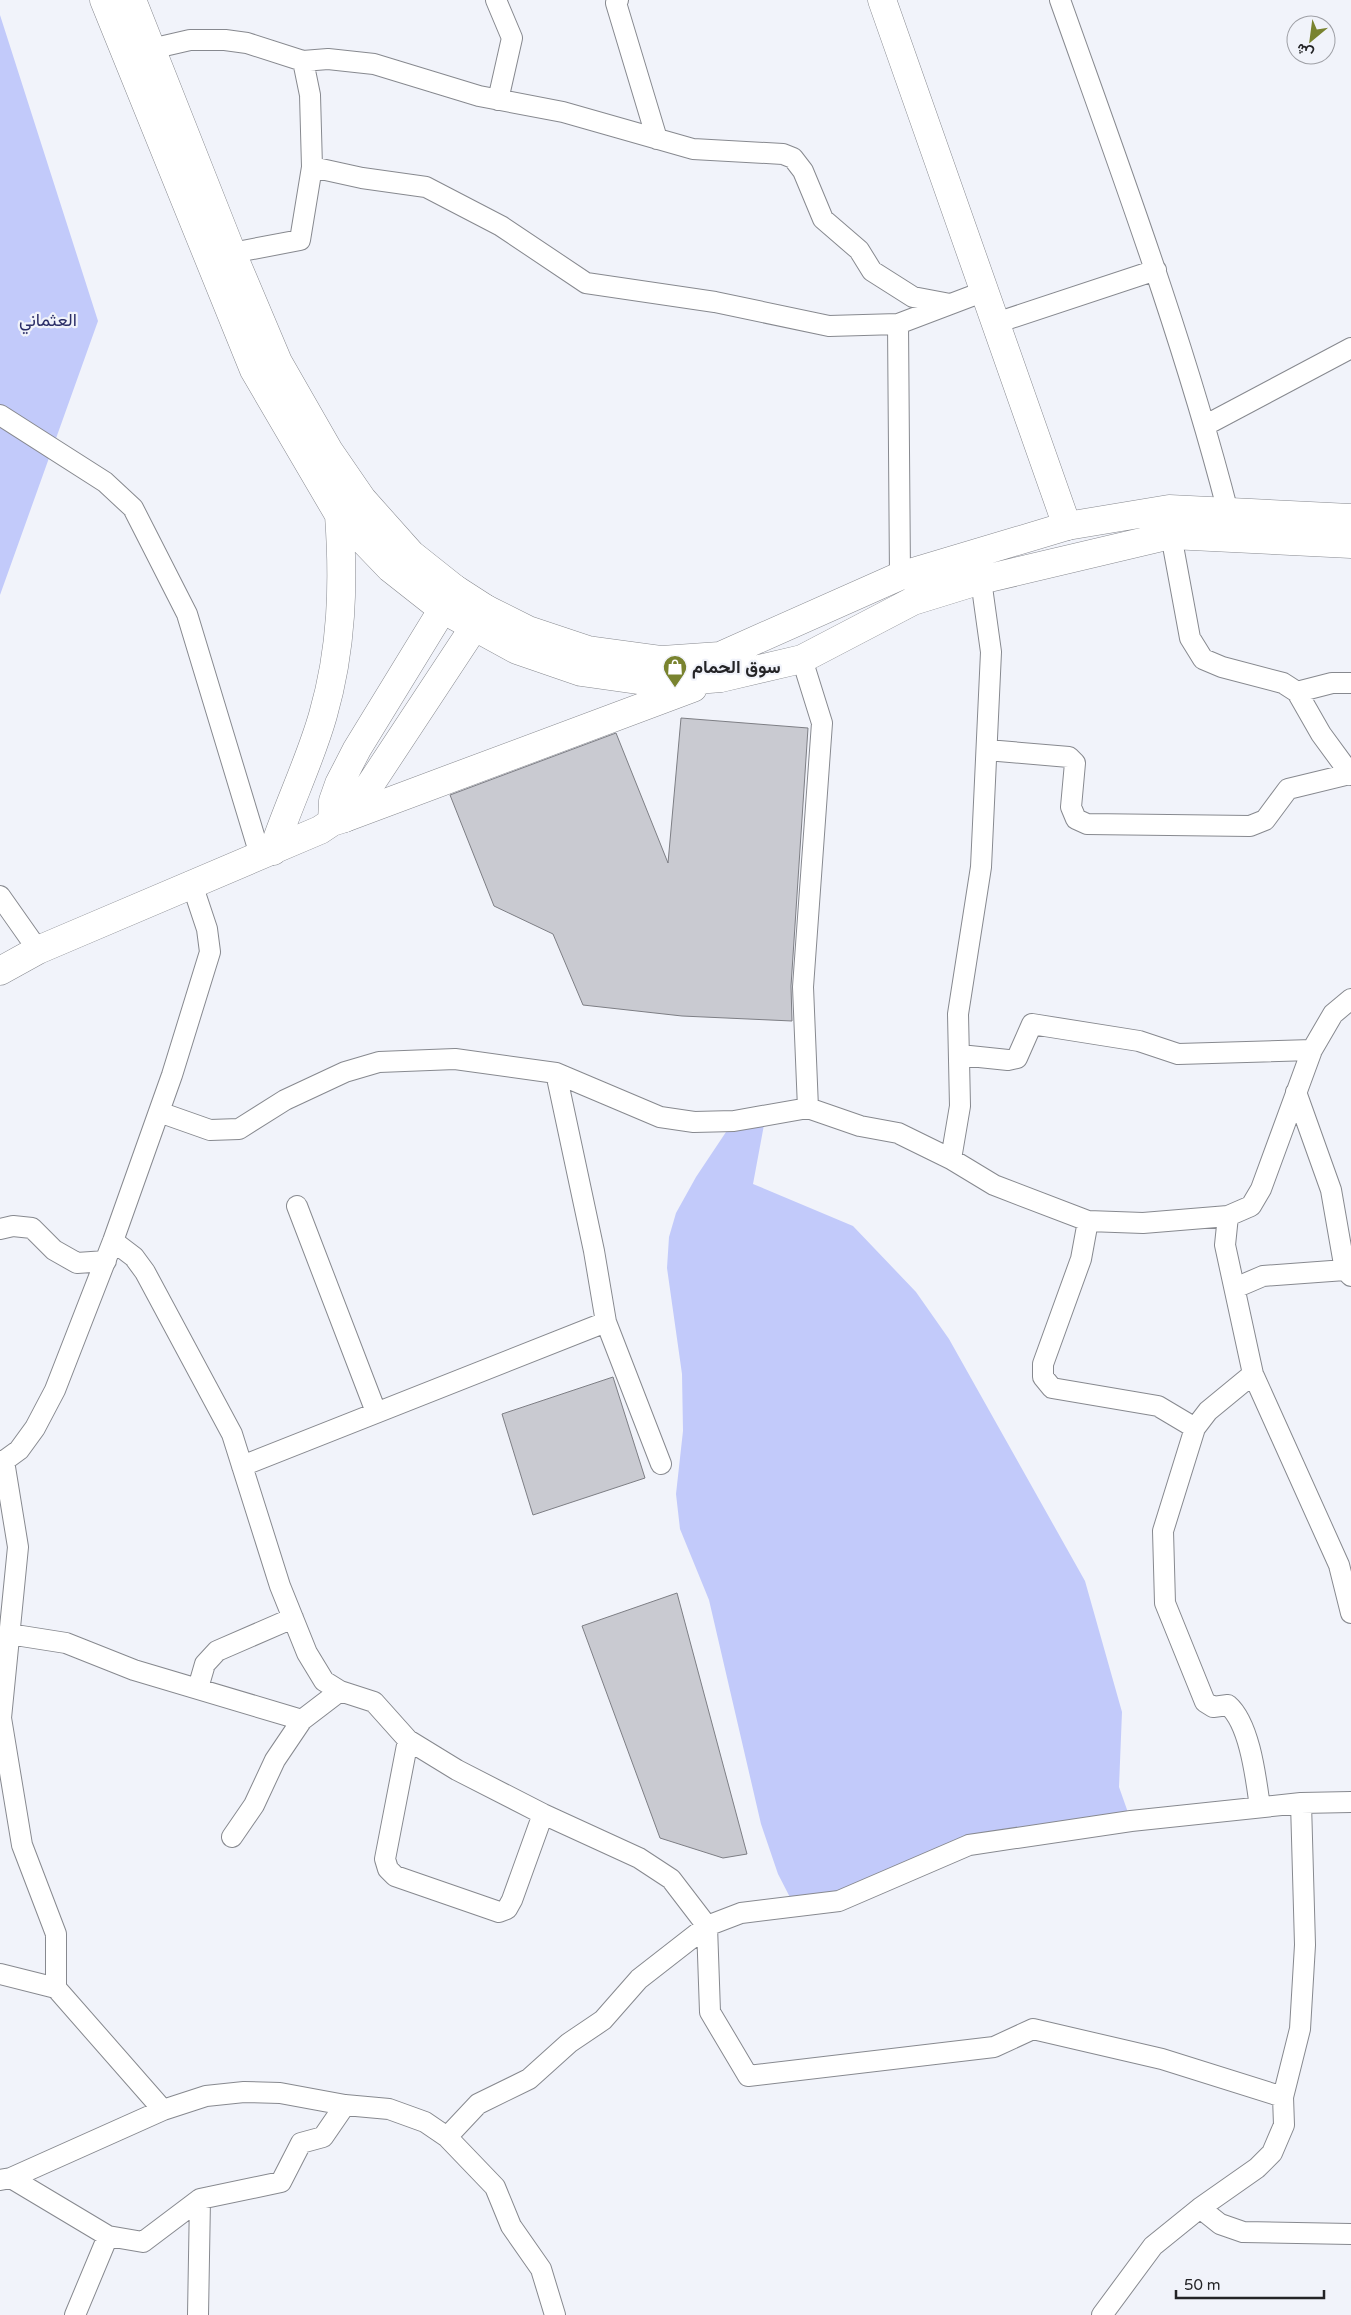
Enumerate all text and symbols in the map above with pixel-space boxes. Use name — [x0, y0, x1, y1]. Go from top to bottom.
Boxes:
north arrow — [1286, 15, 1336, 65]
text: ش — [1293, 39, 1316, 62]
park label: العثماني — [19, 309, 77, 335]
shop icon: سوق الحمام — [662, 654, 688, 688]
place label: سوق الحمام — [692, 656, 781, 679]
scale bar — [1176, 2268, 1324, 2300]
text: 50 m — [1184, 2276, 1221, 2294]

